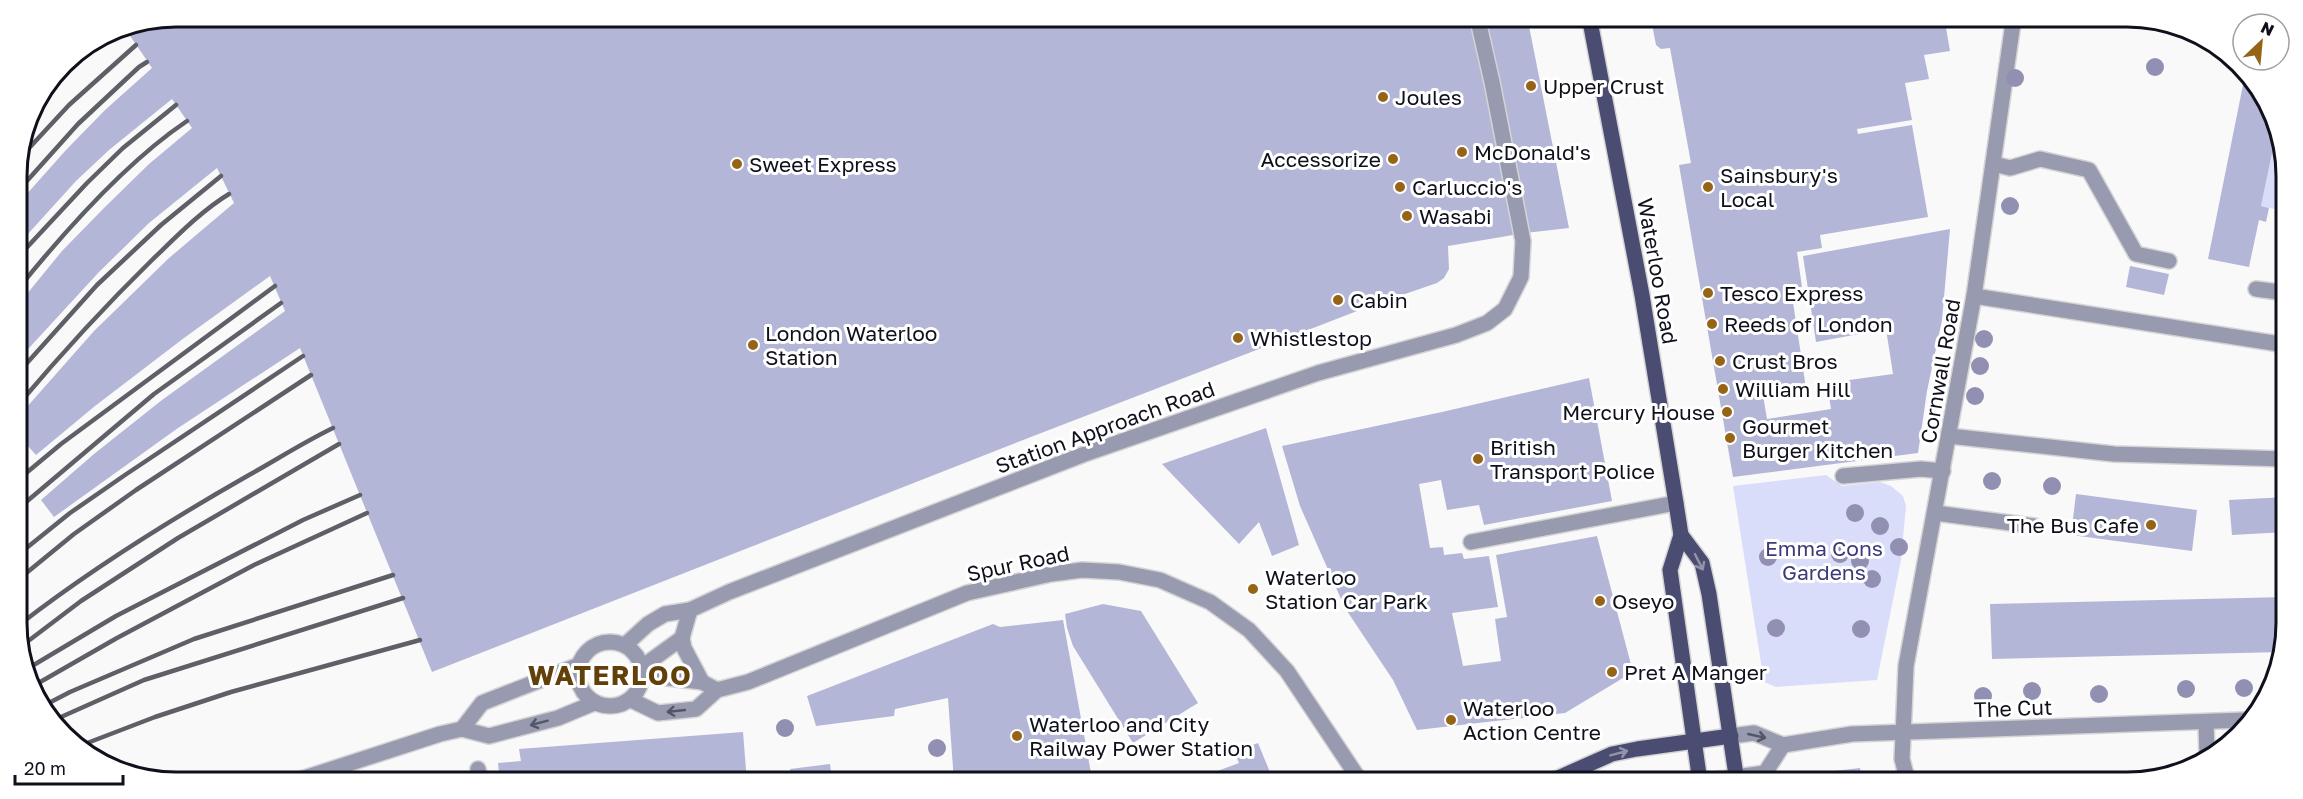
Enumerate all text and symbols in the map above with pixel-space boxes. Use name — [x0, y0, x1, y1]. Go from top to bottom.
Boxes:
north arrow — [2231, 12, 2291, 72]
text: N — [2258, 17, 2277, 40]
place label: Upper Crust — [1543, 73, 1665, 99]
marker: Upper Crust — [1524, 79, 1538, 93]
place label: Joules — [1395, 84, 1462, 110]
marker: Joules — [1376, 90, 1390, 104]
place label: McDonald's — [1474, 139, 1591, 165]
marker: McDonald's — [1455, 145, 1469, 159]
place label: Accessorize — [1261, 146, 1381, 172]
place label: Sweet Express — [749, 151, 897, 177]
marker: Accessorize — [1386, 152, 1400, 166]
marker: Sweet Express — [730, 157, 744, 171]
place label: Sainsbury's Local — [1720, 162, 1838, 212]
place label: Carluccio's — [1412, 174, 1522, 200]
marker: Carluccio's — [1393, 180, 1407, 194]
marker: Sainsbury's Local — [1701, 180, 1715, 194]
street label: Waterloo Road — [1632, 196, 1684, 346]
place label: Wasabi — [1419, 203, 1492, 229]
marker: Wasabi — [1400, 209, 1414, 223]
place label: Tesco Express — [1720, 280, 1863, 306]
marker: Tesco Express — [1701, 286, 1715, 300]
place label: Cabin — [1350, 287, 1408, 313]
marker: Cabin — [1331, 293, 1345, 307]
street label: Cornwall Road — [1914, 297, 1966, 445]
place label: Reeds of London — [1724, 311, 1893, 337]
marker: Reeds of London — [1705, 317, 1719, 331]
place label: London Waterloo Station — [765, 320, 937, 370]
place label: Whistlestop — [1250, 325, 1372, 351]
marker: Whistlestop — [1231, 331, 1245, 345]
marker: London Waterloo Station — [746, 338, 760, 352]
place label: Crust Bros — [1732, 348, 1838, 374]
marker: Crust Bros — [1713, 354, 1727, 368]
street label: Station Approach Road — [992, 375, 1218, 479]
place label: William Hill — [1735, 376, 1851, 402]
marker: William Hill — [1716, 382, 1730, 396]
place label: Mercury House — [1562, 399, 1715, 425]
marker: Mercury House — [1720, 405, 1734, 419]
place label: Gourmet Burger Kitchen — [1742, 413, 1893, 463]
marker: Gourmet Burger Kitchen — [1723, 431, 1737, 445]
place label: British Transport Police — [1490, 434, 1655, 484]
marker: British Transport Police — [1471, 452, 1485, 466]
place label: The Bus Cafe — [2007, 512, 2139, 538]
marker: The Bus Cafe — [2144, 518, 2158, 532]
park label: Emma Cons Gardens — [1765, 535, 1883, 585]
street label: Spur Road — [964, 539, 1072, 587]
one-way arrow — [1694, 553, 1705, 571]
place label: Waterloo Station Car Park — [1265, 564, 1428, 614]
marker: Waterloo Station Car Park — [1246, 582, 1260, 596]
place label: Oseyo — [1612, 588, 1674, 614]
marker: Oseyo — [1593, 594, 1607, 608]
district label: WATERLOO — [528, 659, 692, 691]
place label: Pret A Manger — [1624, 659, 1767, 685]
marker: Pret A Manger — [1605, 665, 1619, 679]
street label: The Cut — [1973, 694, 2053, 722]
place label: Waterloo Action Centre — [1463, 695, 1601, 745]
one-way arrow — [667, 706, 686, 717]
place label: Waterloo and City Railway Power Station — [1029, 711, 1253, 761]
marker: Waterloo Action Centre — [1444, 713, 1458, 727]
one-way arrow — [530, 717, 549, 729]
marker: Waterloo and City Railway Power Station — [1010, 729, 1024, 743]
one-way arrow — [1747, 731, 1766, 742]
one-way arrow — [1609, 747, 1628, 759]
scale bar — [15, 748, 123, 786]
text: 20 m — [24, 757, 66, 779]

